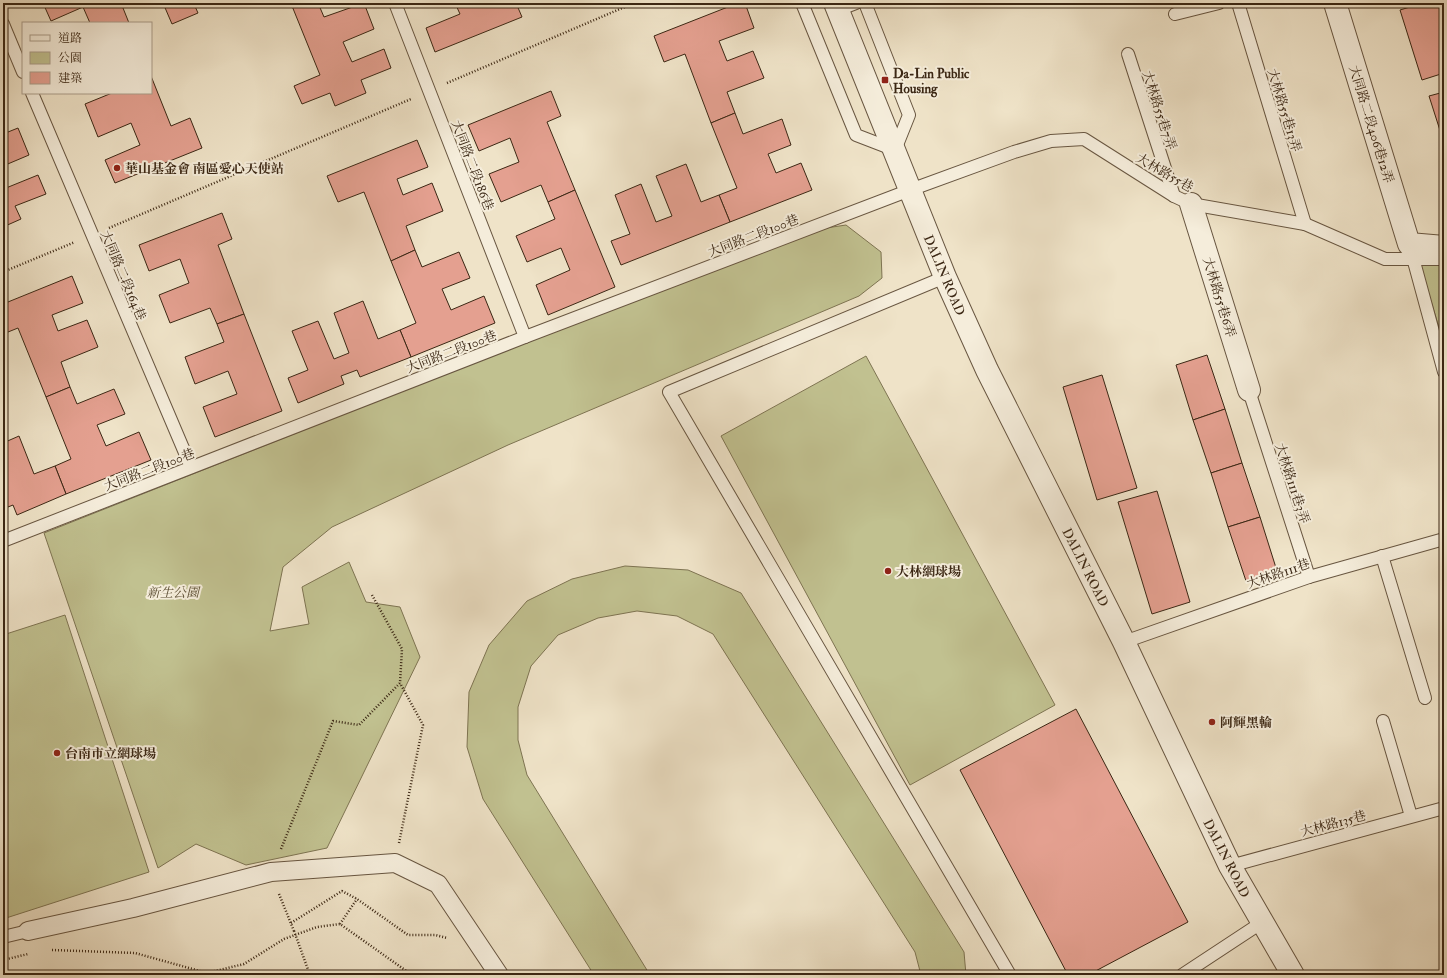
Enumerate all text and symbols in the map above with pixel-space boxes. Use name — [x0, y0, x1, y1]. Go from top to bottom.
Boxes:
legend — [22, 22, 152, 94]
text: 道路 — [58, 31, 82, 46]
text: 公園 — [58, 51, 82, 66]
street label: 大同路二段406巷12弄 — [1345, 63, 1397, 185]
place label: Da-Lin Public Housing — [893, 66, 970, 98]
street label: 大林路55巷13弄 — [1264, 67, 1304, 154]
street label: 大林路55巷7弄 — [1139, 69, 1179, 152]
text: 建築 — [58, 71, 82, 86]
marker: Da-Lin Public Housing — [880, 75, 890, 85]
street label: 大同路二段186巷 — [448, 118, 497, 213]
street label: 大林路55巷 — [1133, 150, 1196, 196]
place label: 華山基金會 南區愛心天使站 — [125, 161, 284, 177]
marker: 華山基金會 南區愛心天使站 — [112, 163, 122, 173]
street label: 大同路二段100巷 — [706, 211, 801, 261]
street label: 大同路二段164巷 — [97, 228, 149, 323]
street label: DALIN ROAD — [920, 233, 968, 318]
street label: 大林路55巷6弄 — [1199, 255, 1239, 339]
street label: 大同路二段100巷 — [404, 327, 499, 377]
street label: 大林路111巷3弄 — [1271, 441, 1313, 526]
street label: 大同路二段100巷 — [102, 445, 197, 495]
street label: DALIN ROAD — [1058, 525, 1112, 609]
street label: 大林路111巷 — [1245, 556, 1312, 592]
place label: 大林網球場 — [896, 564, 961, 580]
marker: 大林網球場 — [883, 566, 893, 576]
park label: 新生公園 — [147, 585, 201, 601]
place label: 阿輝黑輪 — [1220, 715, 1272, 731]
marker: 阿輝黑輪 — [1207, 717, 1217, 727]
place label: 台南市立網球場 — [65, 746, 156, 762]
marker: 台南市立網球場 — [52, 748, 62, 758]
street label: 大林路135巷 — [1299, 808, 1368, 840]
street label: DALIN ROAD — [1199, 816, 1253, 900]

